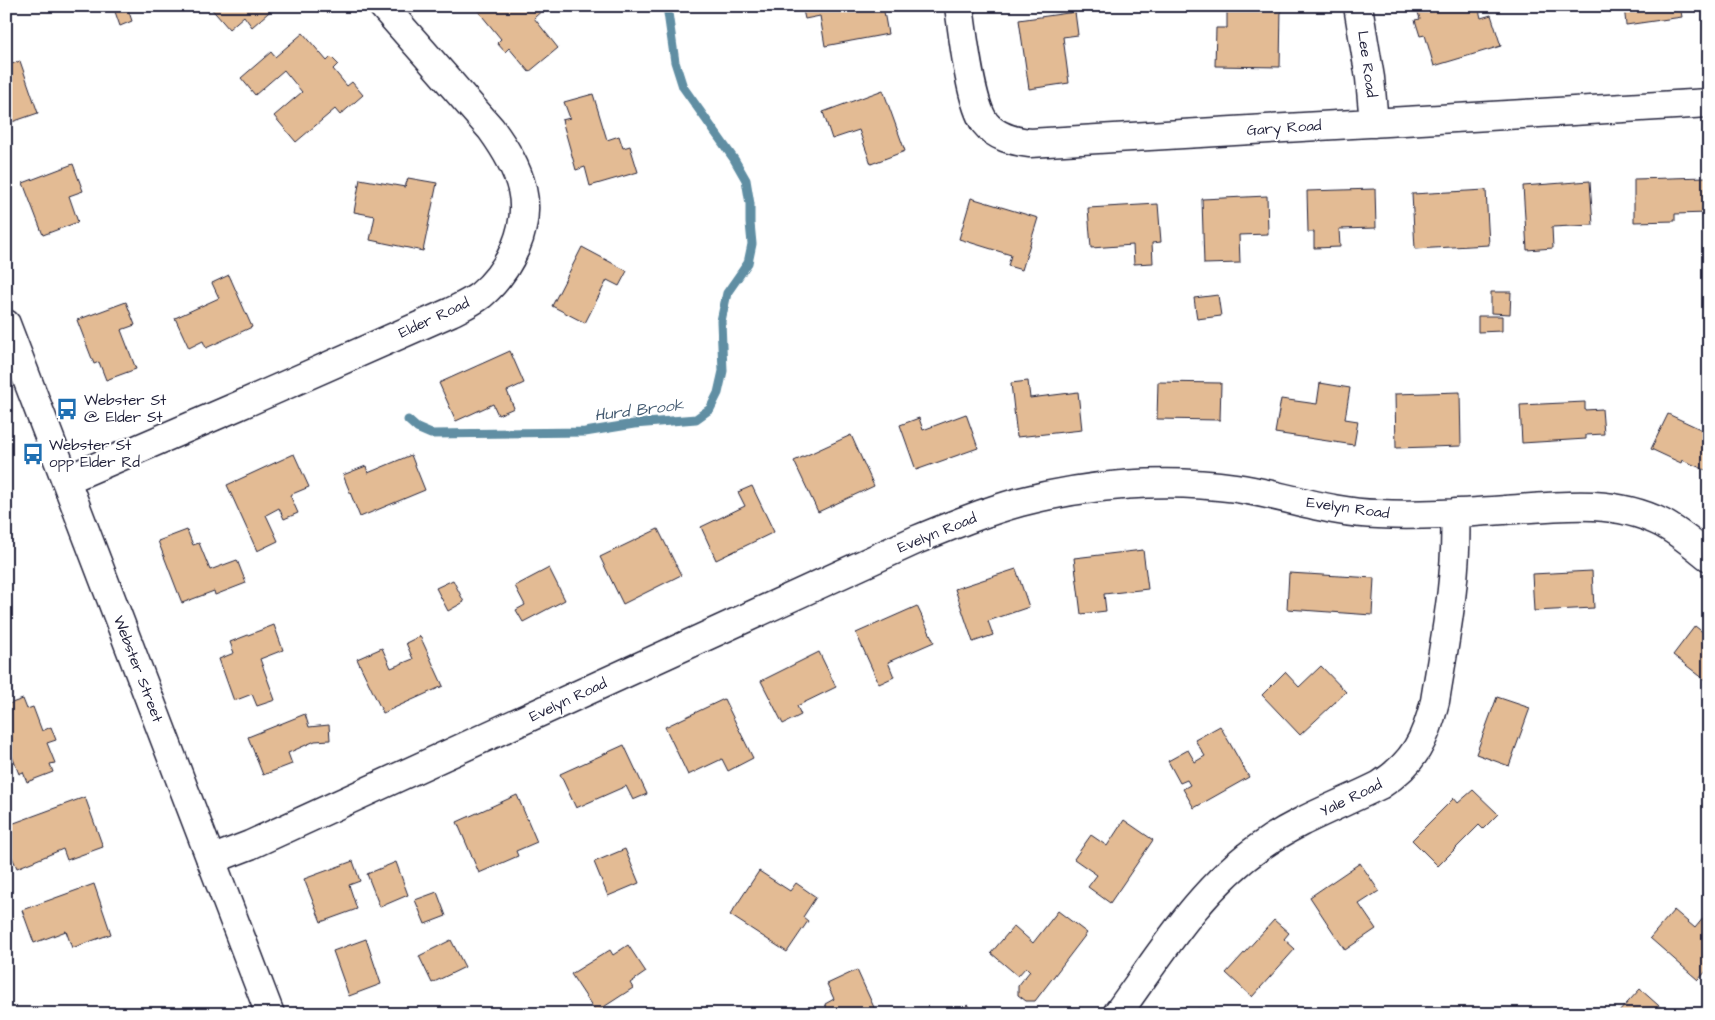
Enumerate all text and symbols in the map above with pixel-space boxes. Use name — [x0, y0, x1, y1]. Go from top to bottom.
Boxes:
street label: Lee Road — [1352, 29, 1382, 99]
street label: Gary Road — [1246, 115, 1323, 142]
street label: Elder Road — [395, 292, 473, 344]
place label: Webster St @ Elder St — [84, 390, 166, 428]
water label: Hurd Brook — [593, 393, 686, 426]
bus stop icon: Webster St @ Elder St — [54, 396, 80, 422]
place label: Webster St opp Elder Rd — [49, 435, 140, 473]
bus stop icon: Webster St opp Elder Rd — [20, 441, 46, 467]
street label: Evelyn Road — [1305, 492, 1391, 525]
street label: Evelyn Road — [894, 508, 980, 559]
street label: Webster Street — [108, 613, 168, 725]
street label: Evelyn Road — [526, 673, 611, 728]
street label: Yale Road — [1316, 774, 1386, 822]

